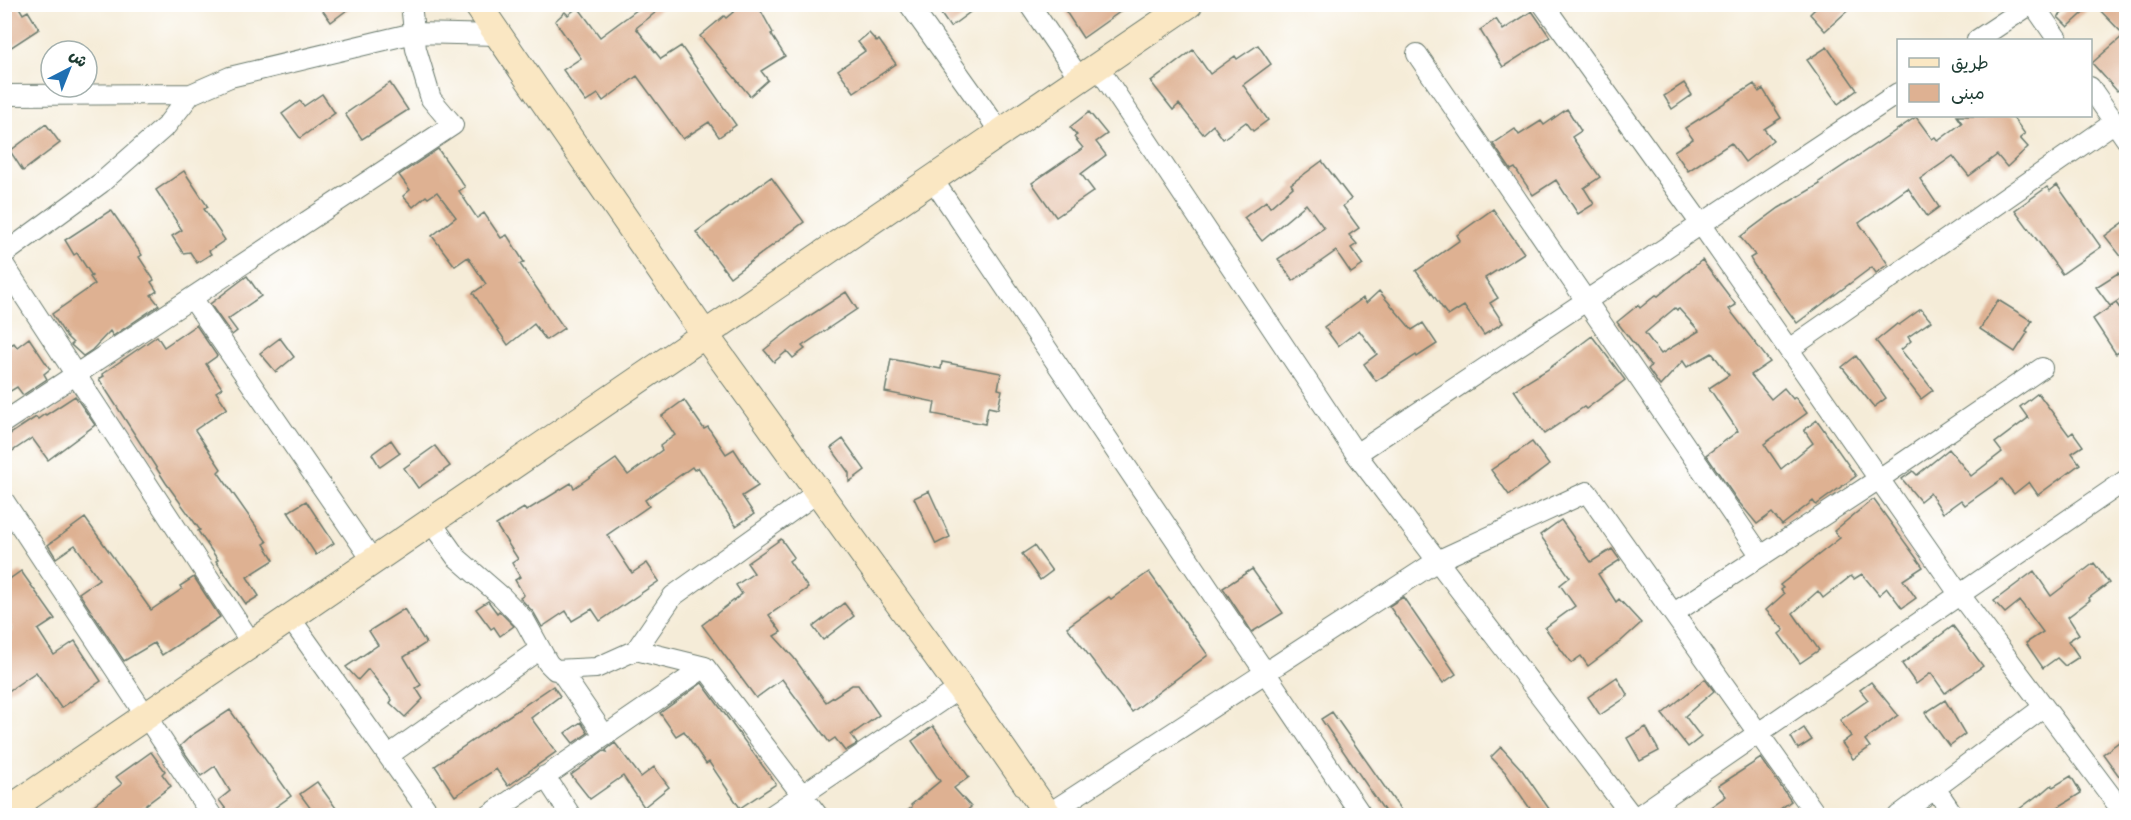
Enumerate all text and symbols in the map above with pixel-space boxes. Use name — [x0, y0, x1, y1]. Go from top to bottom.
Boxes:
north arrow — [39, 39, 99, 99]
legend — [1897, 39, 2092, 117]
text: ش — [65, 45, 92, 72]
text: طريق — [1951, 52, 1989, 74]
text: مبنى — [1951, 82, 1985, 104]

